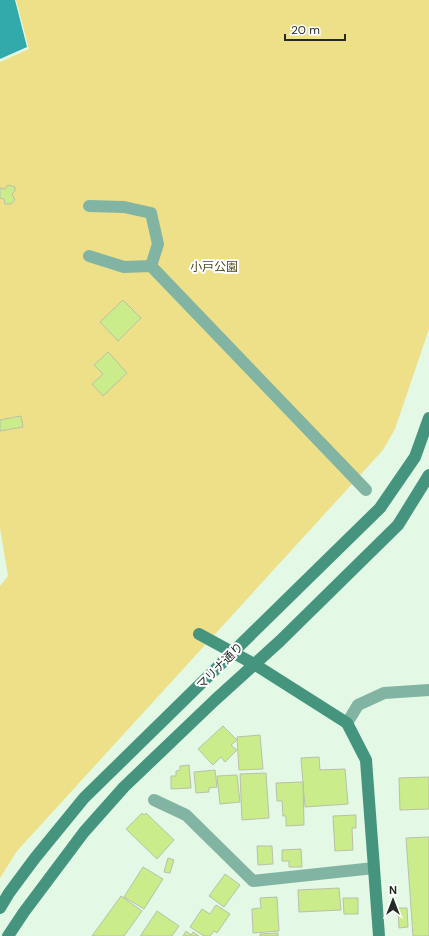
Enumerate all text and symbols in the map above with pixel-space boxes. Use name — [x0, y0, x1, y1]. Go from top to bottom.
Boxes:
scale bar — [285, 16, 345, 42]
text: 20 m — [291, 22, 320, 38]
park label: 小戸公園 — [190, 259, 238, 275]
street label: マリナ通り — [193, 639, 247, 693]
north arrow — [373, 880, 413, 920]
text: N — [389, 883, 397, 897]

